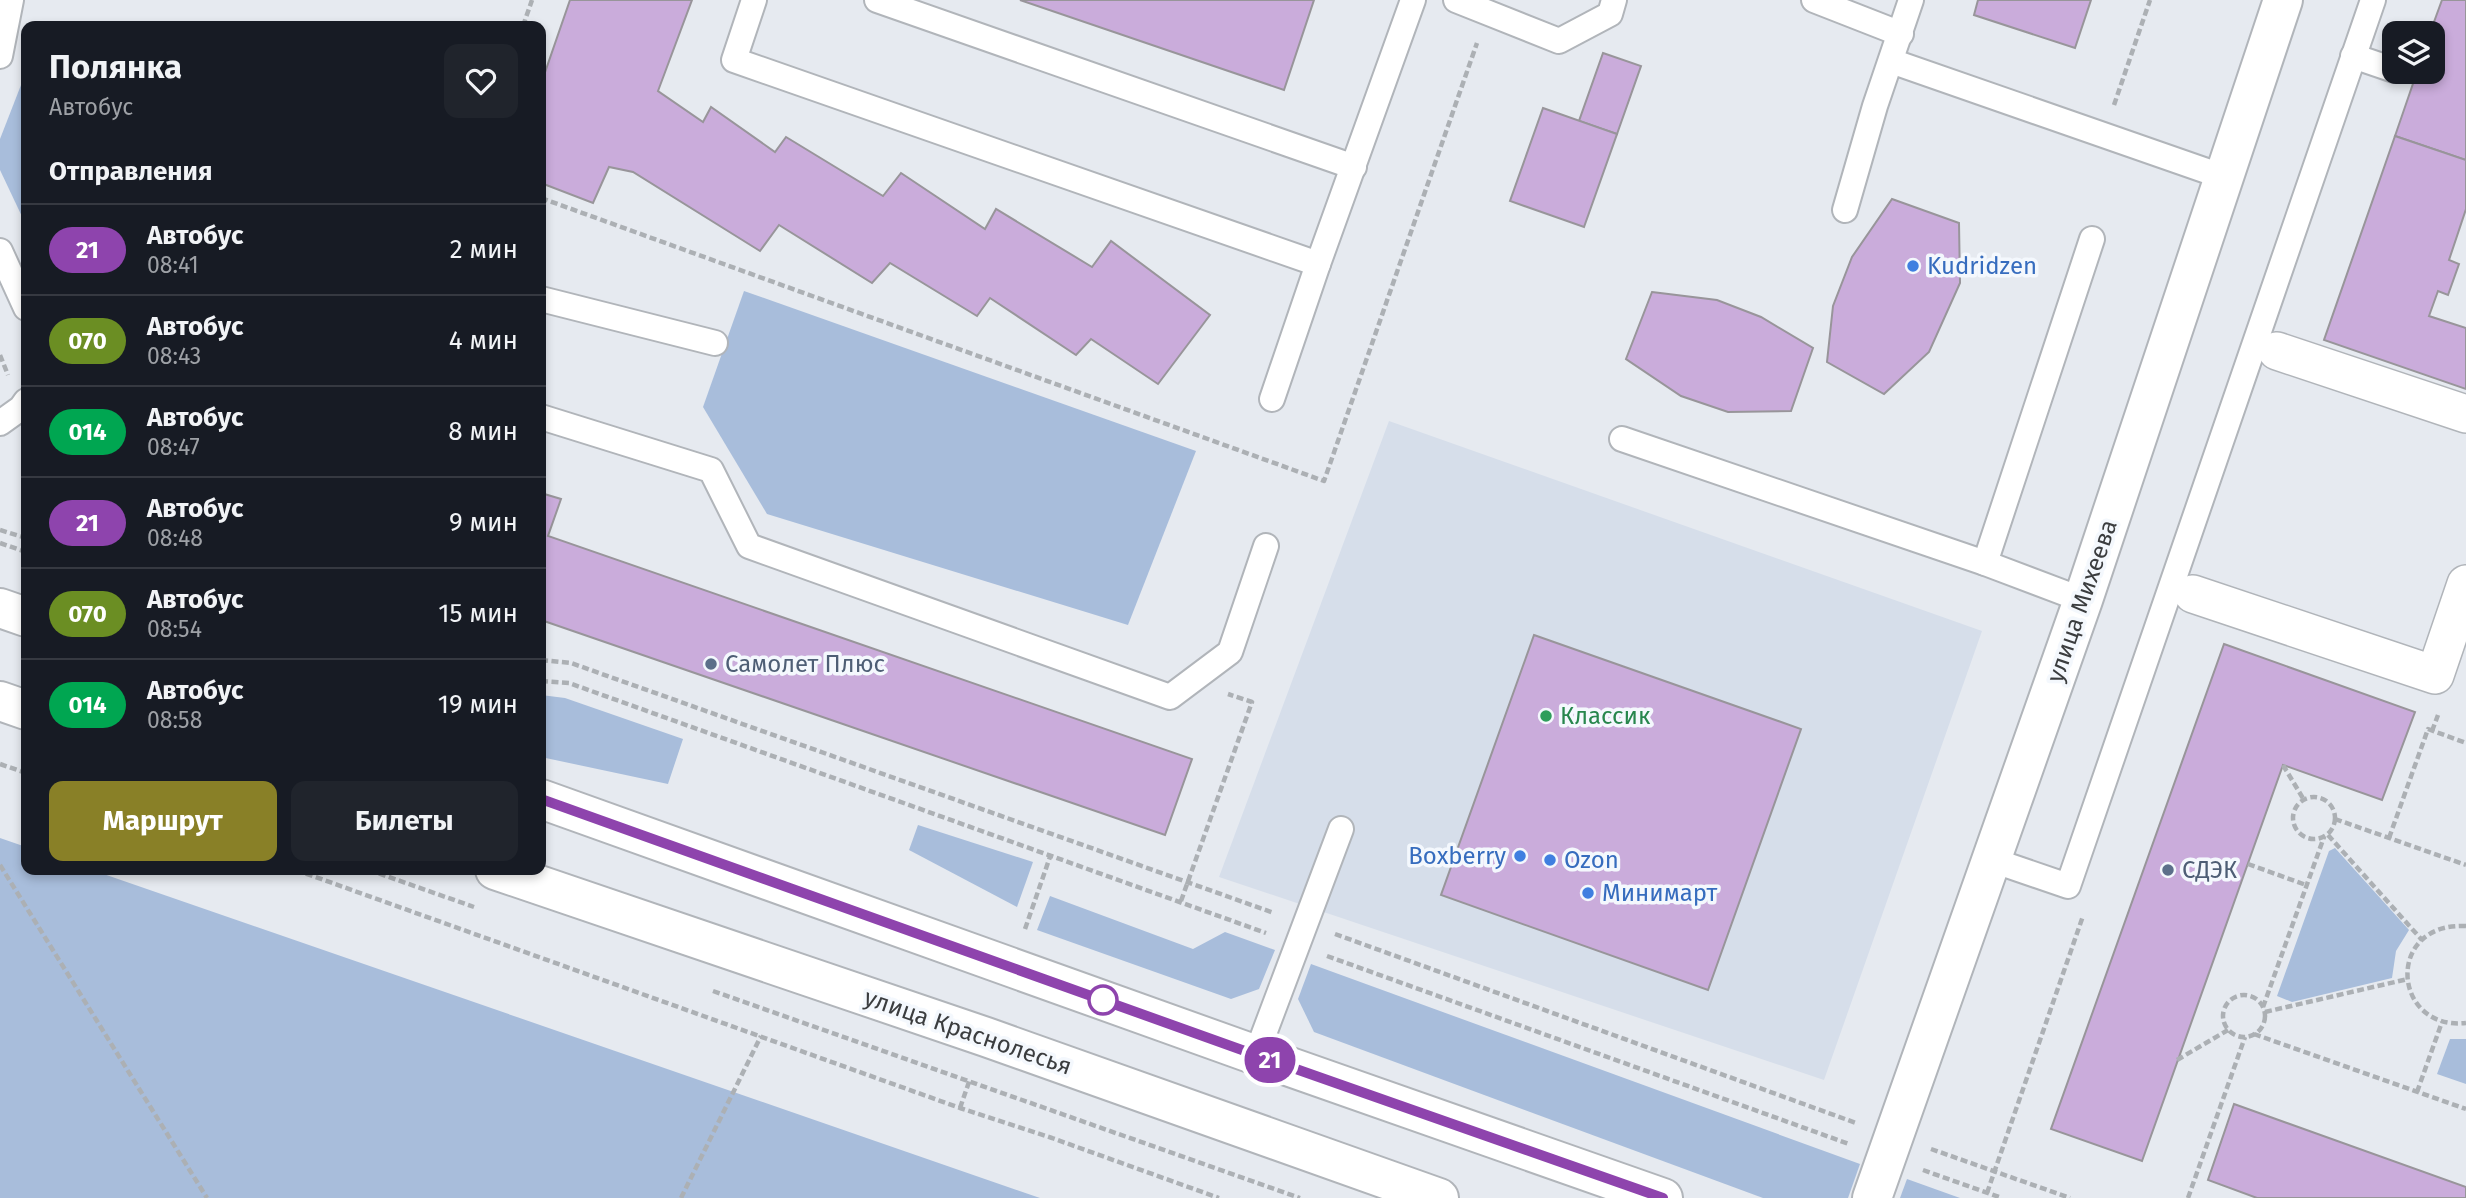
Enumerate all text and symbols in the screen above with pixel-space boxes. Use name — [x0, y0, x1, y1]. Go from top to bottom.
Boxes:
map controls — [2382, 21, 2445, 84]
button: layers — [2382, 21, 2445, 84]
button: heart — [444, 44, 518, 118]
text: Полянка — [49, 47, 182, 87]
text: Автобус — [49, 93, 133, 121]
text: Отправления — [49, 156, 212, 187]
text: Автобус — [147, 220, 244, 251]
text: 2 мин — [450, 234, 518, 265]
text: 21 — [76, 236, 99, 264]
text: 08:41 — [147, 251, 199, 279]
place label: Kudridzen — [1927, 252, 2037, 280]
marker: Kudridzen — [1905, 258, 1921, 274]
text: Автобус — [147, 311, 244, 342]
text: 4 мин — [449, 325, 518, 356]
text: 070 — [68, 327, 107, 355]
text: 08:43 — [147, 342, 201, 370]
text: Автобус — [147, 402, 244, 433]
text: 8 мин — [448, 416, 518, 447]
text: 014 — [68, 418, 107, 446]
text: 08:47 — [147, 433, 200, 461]
text: Автобус — [147, 493, 244, 524]
text: 9 мин — [449, 507, 518, 538]
text: 21 — [76, 509, 99, 537]
street label: улица Михеева — [2041, 516, 2123, 686]
text: 08:48 — [147, 524, 203, 552]
text: Автобус — [147, 584, 244, 615]
text: 15 мин — [438, 598, 518, 629]
text: 070 — [68, 600, 107, 628]
text: 08:54 — [147, 615, 202, 643]
place label: Самолет Плюс — [725, 650, 885, 678]
marker: Самолет Плюс — [703, 656, 719, 672]
text: Автобус — [147, 675, 244, 706]
text: 19 мин — [438, 689, 518, 720]
text: 014 — [68, 691, 107, 719]
place label: Классик — [1560, 702, 1651, 730]
text: 08:58 — [147, 706, 202, 734]
marker: Классик — [1538, 708, 1554, 724]
button: Маршрут — [49, 781, 277, 861]
button: Билеты — [291, 781, 518, 861]
place label: Boxberry — [1408, 842, 1506, 870]
place label: Ozon — [1564, 846, 1619, 874]
marker: Boxberry — [1512, 848, 1528, 864]
marker: Ozon — [1542, 852, 1558, 868]
place label: СДЭК — [2182, 856, 2237, 884]
marker: СДЭК — [2160, 862, 2176, 878]
place label: Минимарт — [1602, 879, 1718, 907]
marker: Минимарт — [1580, 885, 1596, 901]
street label: улица Краснолесья — [860, 983, 1076, 1081]
unlabelled marker — [1088, 985, 1118, 1015]
line badge: 21 — [1238, 1037, 1302, 1083]
text: 21 — [1258, 1046, 1282, 1074]

